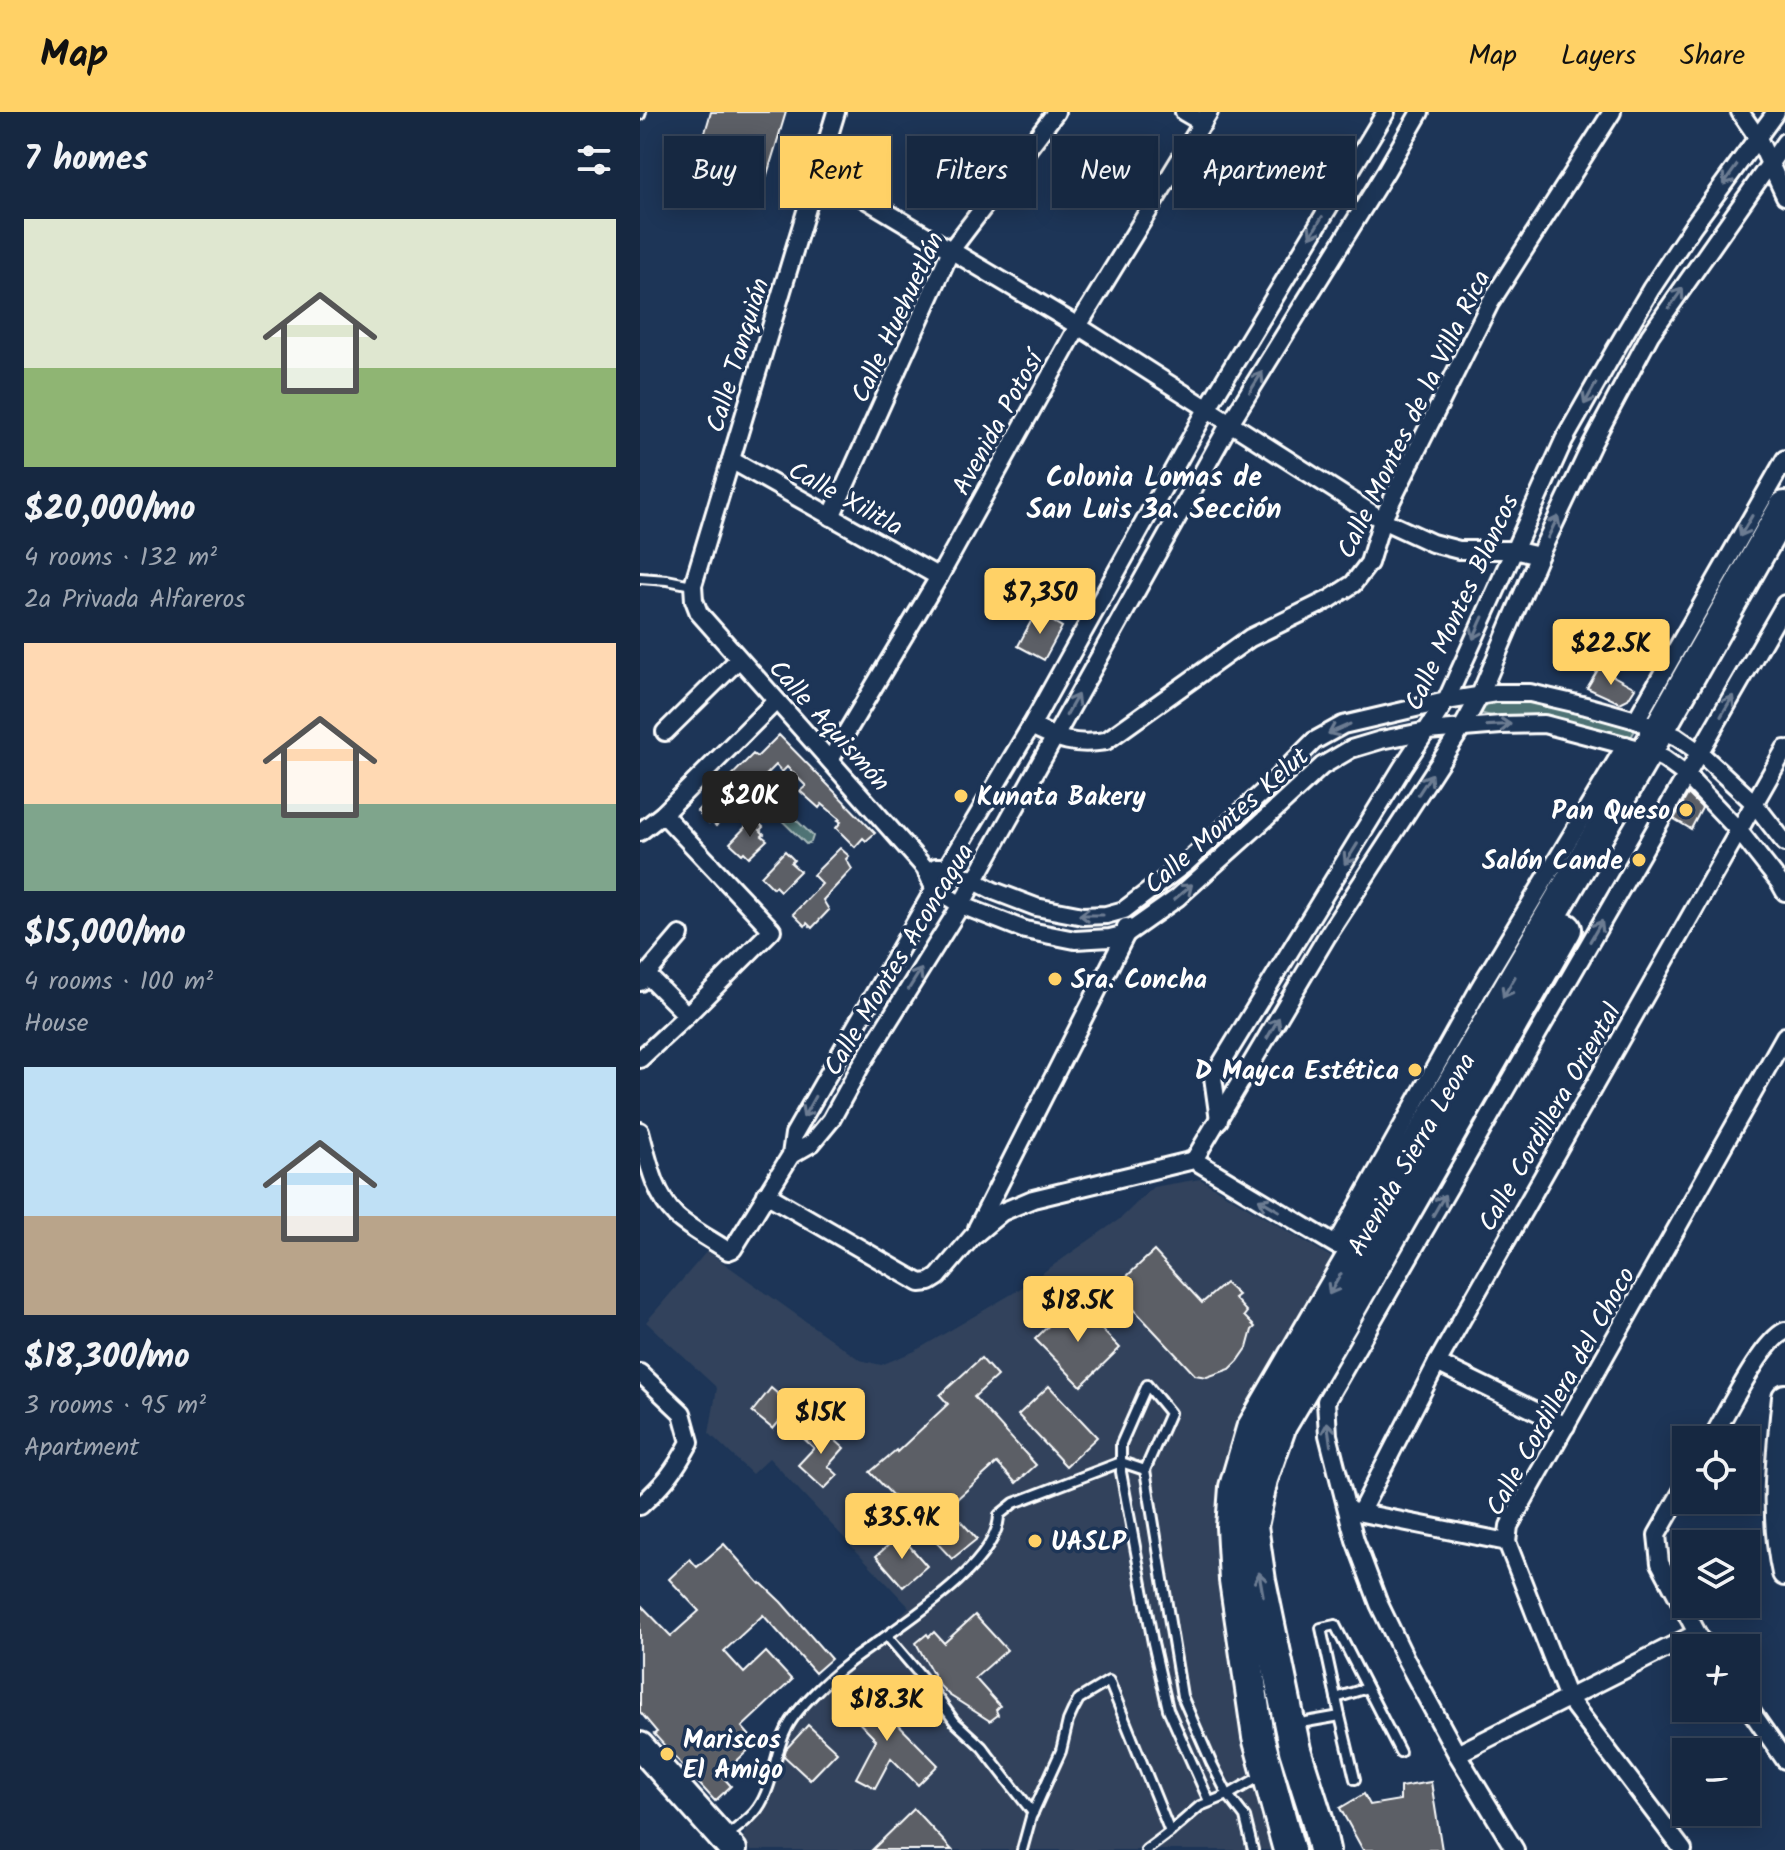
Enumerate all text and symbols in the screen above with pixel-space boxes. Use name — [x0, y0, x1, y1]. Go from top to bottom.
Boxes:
text: Map — [40, 26, 109, 86]
text: Map — [1468, 34, 1517, 79]
text: Layers — [1561, 34, 1636, 79]
text: Share — [1680, 34, 1745, 79]
text: 7 homes — [24, 133, 148, 187]
chip: Buy — [664, 136, 764, 208]
chip: Rent — [780, 136, 891, 208]
chip: Filters — [907, 136, 1036, 208]
chip: New — [1052, 136, 1158, 208]
chip: Apartment — [1174, 136, 1355, 208]
icon: filters — [572, 138, 616, 182]
one-way arrow — [1722, 164, 1739, 186]
one-way arrow — [1308, 215, 1324, 238]
street label: Calle Huehuetlán — [841, 225, 957, 411]
street label: Calle Montes de la Villa Rica — [1327, 263, 1503, 566]
icon: home — [248, 271, 392, 415]
street label: Calle Tanquián — [695, 273, 782, 438]
one-way arrow — [1668, 288, 1684, 310]
street label: Avenida Potosí — [942, 341, 1058, 504]
one-way arrow — [1248, 371, 1264, 394]
one-way arrow — [1582, 382, 1598, 405]
street label: Calle Xilitla — [780, 451, 910, 549]
district label: Colonia Lomas de San Luis 3a. Sección — [1026, 456, 1282, 533]
text: $20,000/mo — [24, 483, 196, 537]
street label: Calle Montes Blancos — [1394, 487, 1532, 718]
one-way arrow — [1738, 514, 1754, 537]
one-way arrow — [1546, 515, 1561, 539]
text: 4 rooms · 132 m² — [24, 537, 217, 579]
pin: $7,350 — [975, 568, 1105, 636]
text: $7,350 — [1002, 573, 1078, 615]
text: 2a Privada Alfareros — [24, 579, 245, 621]
one-way arrow — [1470, 616, 1485, 640]
pin: $22.5K — [1546, 619, 1676, 687]
text: $22.5K — [1571, 624, 1651, 666]
street label: Calle Aquismón — [757, 650, 900, 802]
one-way arrow — [1065, 694, 1081, 718]
icon: home — [248, 695, 392, 839]
one-way arrow — [1719, 695, 1735, 718]
one-way arrow — [1485, 718, 1512, 733]
one-way arrow — [1327, 722, 1351, 737]
street label: Calle Montes Kelut — [1135, 737, 1320, 906]
pin: $20K — [703, 771, 797, 839]
one-way arrow — [1418, 773, 1434, 796]
text: $20K — [720, 776, 780, 818]
place label: Kunata Bakery — [977, 777, 1146, 819]
marker: Kunata Bakery — [952, 787, 970, 805]
place label: Pan Queso — [1552, 791, 1670, 833]
marker: Pan Queso — [1677, 801, 1695, 819]
street label: Calle Montes Aconcagua — [813, 835, 986, 1085]
place label: Salón Cande — [1482, 841, 1623, 883]
one-way arrow — [1342, 843, 1359, 865]
marker: Salón Cande — [1630, 851, 1648, 869]
one-way arrow — [1173, 883, 1193, 901]
text: $15,000/mo — [24, 907, 186, 961]
one-way arrow — [1078, 907, 1105, 923]
one-way arrow — [1588, 920, 1604, 943]
place label: Sra. Concha — [1071, 960, 1207, 1002]
text: 4 rooms · 100 m² — [24, 961, 213, 1003]
one-way arrow — [907, 968, 923, 991]
marker: Sra. Concha — [1046, 970, 1064, 988]
one-way arrow — [1501, 975, 1517, 998]
street label: Calle Cordillera Oriental — [1468, 996, 1634, 1240]
text: House — [24, 1003, 88, 1045]
one-way arrow — [1265, 1017, 1281, 1040]
street label: Avenida Sierra Leona — [1337, 1045, 1488, 1265]
place label: D Mayca Estética — [1195, 1051, 1399, 1093]
marker: D Mayca Estética — [1406, 1061, 1424, 1079]
one-way arrow — [801, 1095, 817, 1118]
icon: home — [248, 1119, 392, 1263]
one-way arrow — [1431, 1194, 1447, 1217]
one-way arrow — [1258, 1197, 1281, 1213]
street label: Calle Cordillera del Choco — [1476, 1260, 1648, 1524]
one-way arrow — [1327, 1272, 1343, 1295]
pin: $18.5K — [1013, 1276, 1143, 1344]
text: $18.5K — [1041, 1281, 1115, 1323]
text: $18,300/mo — [24, 1331, 190, 1385]
text: 3 rooms · 95 m² — [24, 1385, 206, 1427]
pin: $15K — [774, 1388, 868, 1456]
text: $15K — [795, 1393, 847, 1435]
one-way arrow — [1321, 1422, 1336, 1448]
map controls — [1672, 1426, 1760, 1826]
button: locate — [1672, 1426, 1760, 1514]
text: Apartment — [24, 1427, 139, 1469]
pin: $35.9K — [837, 1493, 967, 1561]
text: $35.9K — [863, 1498, 941, 1540]
place label: UASLP — [1051, 1522, 1127, 1564]
button: layers — [1672, 1530, 1760, 1618]
marker: UASLP — [1026, 1532, 1044, 1550]
one-way arrow — [1253, 1571, 1268, 1597]
button: + — [1672, 1634, 1760, 1722]
pin: $18.3K — [822, 1675, 952, 1743]
text: $18.3K — [850, 1680, 924, 1722]
place label: Mariscos El Amigo — [683, 1720, 783, 1792]
button: − — [1672, 1738, 1760, 1826]
marker: Mariscos El Amigo — [658, 1745, 676, 1763]

